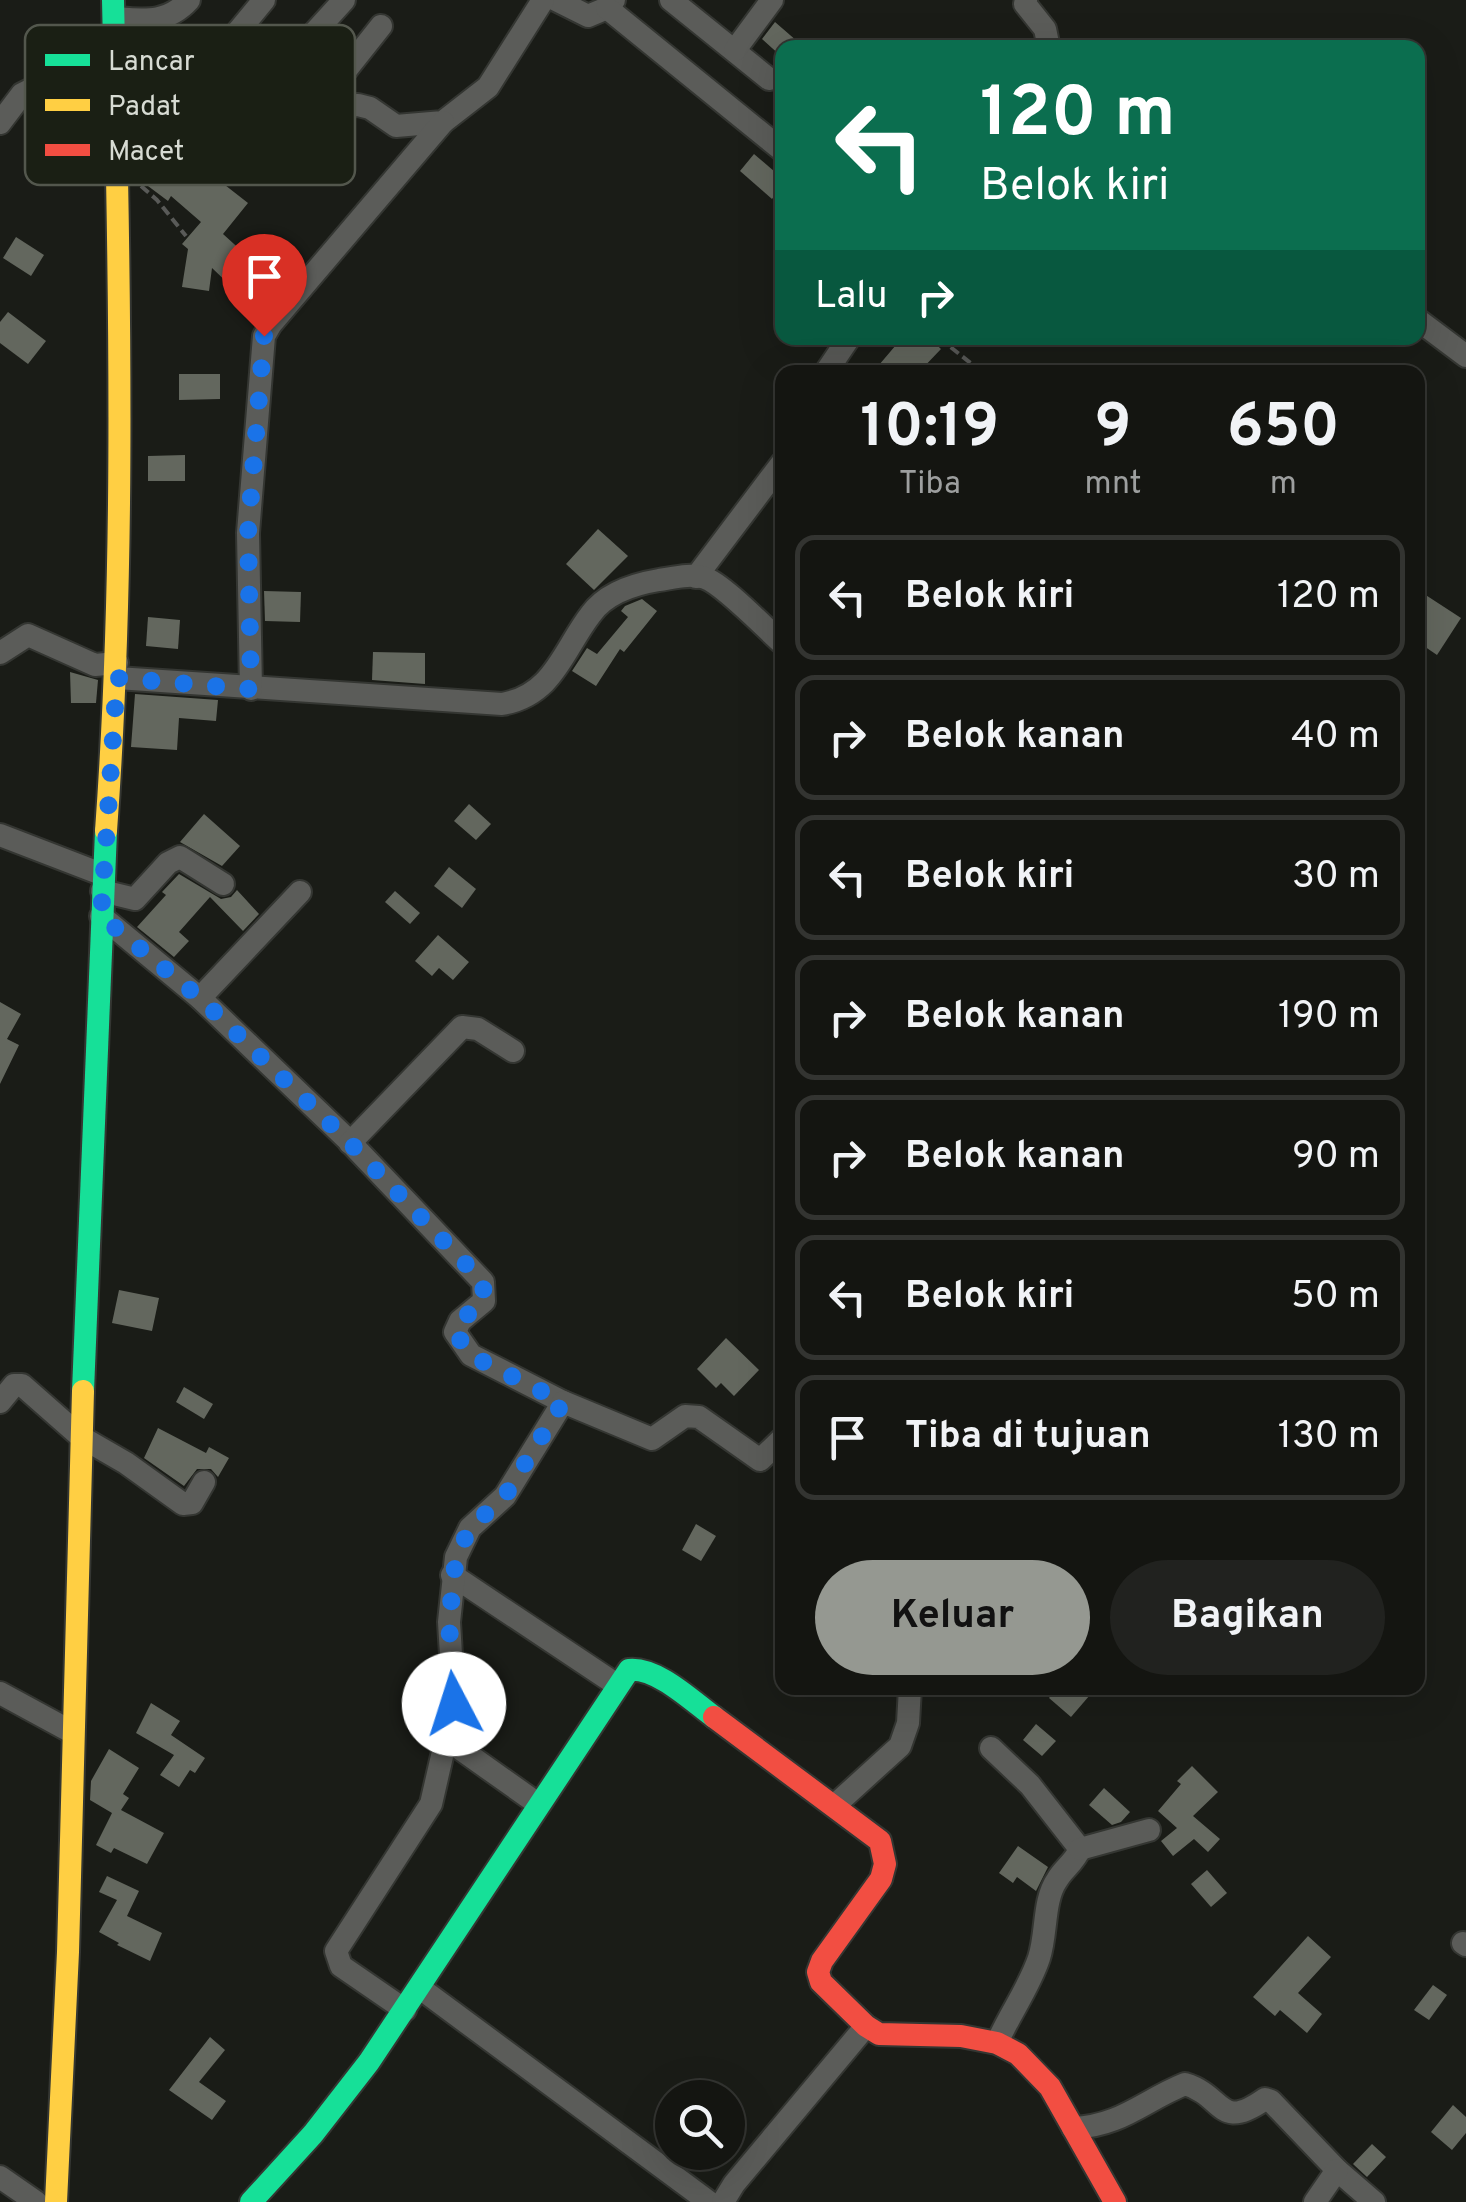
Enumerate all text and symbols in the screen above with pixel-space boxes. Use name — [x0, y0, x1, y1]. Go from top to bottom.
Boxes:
legend — [25, 25, 355, 185]
text: Lancar — [108, 45, 195, 81]
text: 120 m — [980, 72, 1176, 161]
icon: left — [815, 80, 945, 210]
text: Padat — [108, 90, 181, 126]
text: Macet — [108, 135, 184, 171]
text: Belok kiri — [980, 159, 1170, 216]
pin — [222, 234, 307, 337]
icon: arrive — [237, 249, 292, 304]
icon: right — [908, 270, 963, 325]
text: Lalu — [815, 273, 888, 322]
text: 10:19 — [860, 392, 999, 468]
text: 9 — [1095, 392, 1131, 468]
text: 650 — [1227, 392, 1340, 468]
text: Tiba — [899, 465, 961, 505]
text: mnt — [1084, 465, 1142, 505]
text: m — [1270, 465, 1297, 505]
icon: left — [820, 570, 875, 625]
text: Belok kiri — [905, 573, 1074, 622]
text: 120 m — [1277, 573, 1380, 622]
icon: right — [820, 710, 875, 765]
text: Belok kanan — [905, 713, 1124, 762]
text: 40 m — [1291, 713, 1380, 762]
icon: left — [820, 850, 875, 905]
text: Belok kiri — [905, 853, 1074, 902]
text: 30 m — [1292, 853, 1380, 902]
icon: right — [820, 990, 875, 1045]
text: Belok kanan — [905, 993, 1124, 1042]
text: 190 m — [1278, 993, 1380, 1042]
icon: right — [820, 1130, 875, 1185]
text: Belok kanan — [905, 1133, 1124, 1182]
text: 90 m — [1292, 1133, 1380, 1182]
icon: left — [820, 1270, 875, 1325]
text: Belok kiri — [905, 1273, 1074, 1322]
text: 50 m — [1291, 1273, 1380, 1322]
icon: arrive — [820, 1410, 875, 1465]
text: Tiba di tujuan — [905, 1413, 1151, 1462]
text: 130 m — [1278, 1413, 1380, 1462]
button: Keluar — [815, 1560, 1090, 1675]
button: Bagikan — [1110, 1560, 1385, 1675]
position arrow — [402, 1652, 506, 1756]
map controls — [655, 2080, 745, 2170]
button: search — [655, 2080, 745, 2170]

